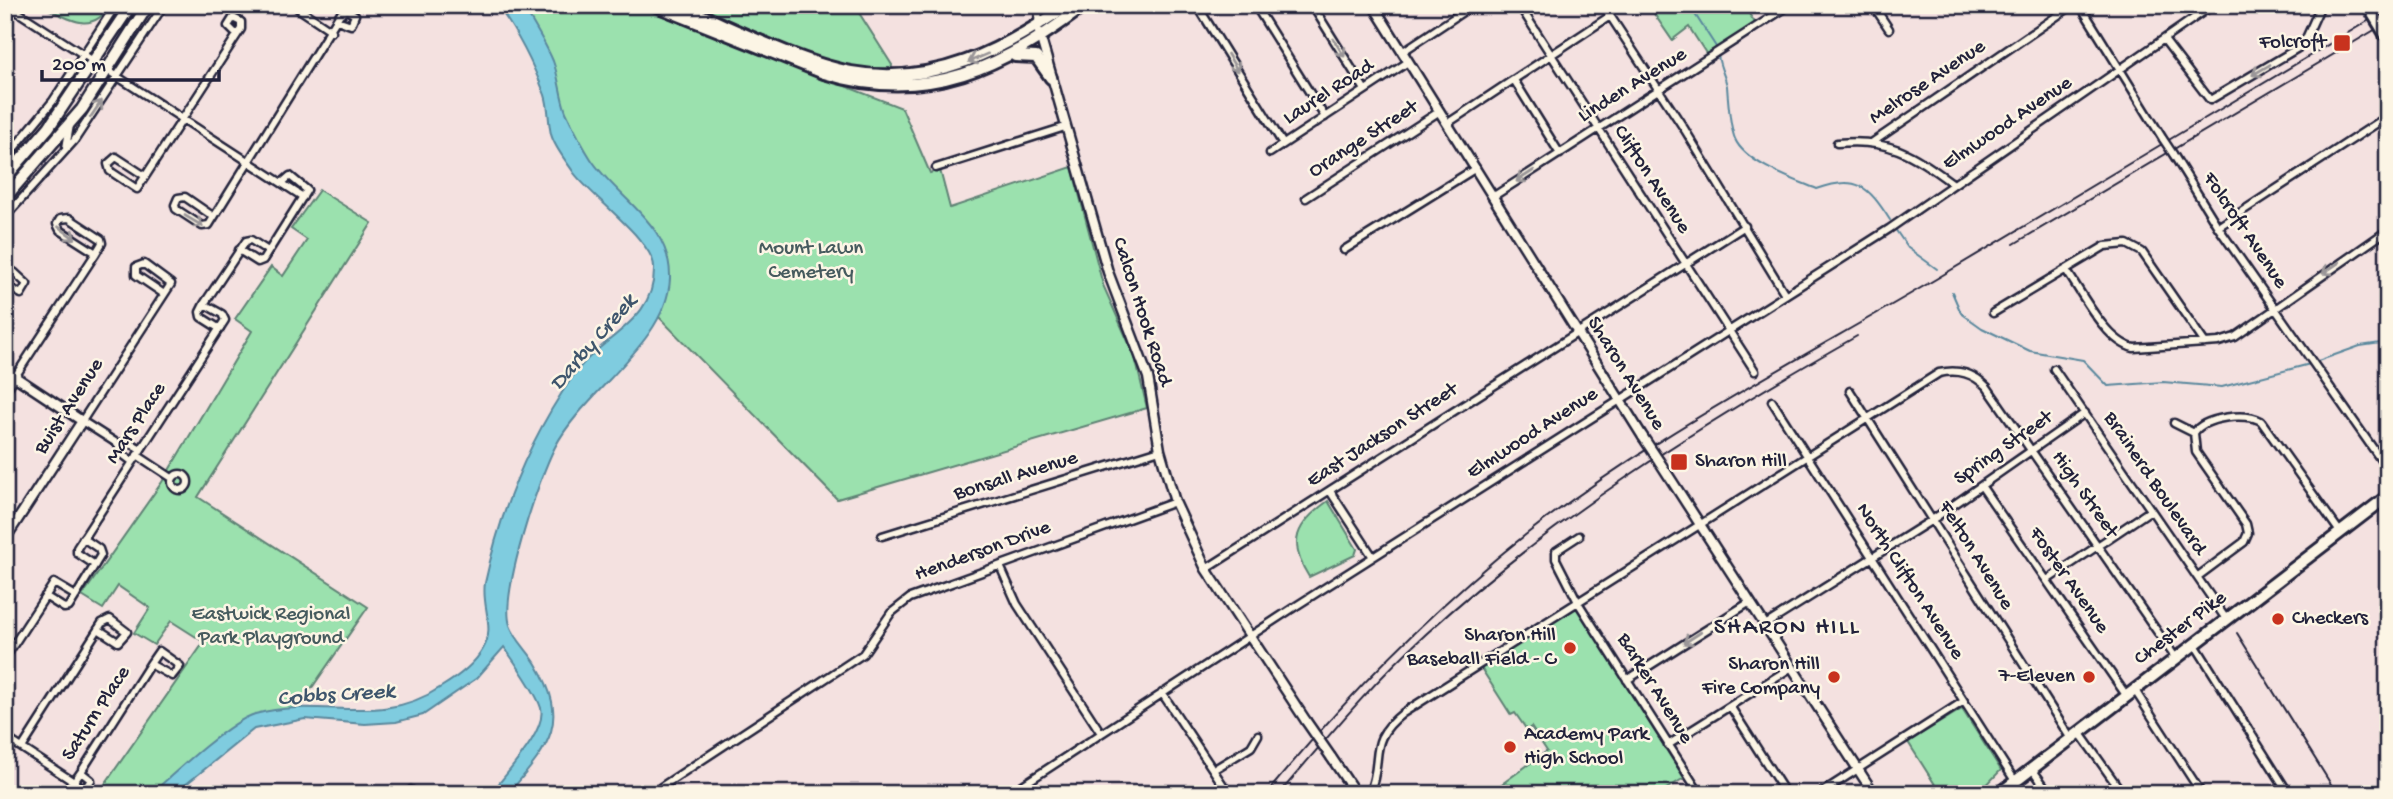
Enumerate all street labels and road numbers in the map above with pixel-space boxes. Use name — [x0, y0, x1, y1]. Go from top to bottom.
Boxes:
street label: Melrose Avenue — [1865, 34, 1992, 131]
street label: Linden Avenue — [1574, 42, 1693, 129]
street label: Laurel Road — [1279, 54, 1380, 132]
street label: Elmwood Avenue — [1938, 71, 2079, 177]
street label: Orange Street — [1305, 94, 1425, 185]
street label: Clifton Avenue — [1607, 121, 1696, 240]
street label: Folcroft Avenue — [2195, 167, 2293, 295]
street label: Calcon Hook Road — [1105, 235, 1177, 391]
street label: Sharon Avenue — [1580, 313, 1670, 436]
street label: Buist Avenue — [29, 353, 111, 461]
street label: East Jackson Street — [1303, 377, 1465, 494]
street label: Mars Place — [101, 378, 173, 469]
street label: Elmwood Avenue — [1463, 382, 1604, 486]
street label: Spring Street — [1950, 404, 2060, 492]
street label: Brainerd Boulevard — [2096, 407, 2212, 562]
street label: Bonsall Avenue — [950, 446, 1082, 508]
street label: High Street — [2045, 447, 2125, 545]
street label: Felton Avenue — [1931, 496, 2019, 616]
street label: North Clifton Avenue — [1849, 499, 1970, 666]
street label: Henderson Drive — [912, 515, 1055, 588]
street label: Foster Avenue — [2022, 522, 2115, 640]
street label: Chester Pike — [2130, 585, 2233, 672]
street label: Barker Avenue — [1610, 628, 1698, 750]
street label: Saturn Place — [57, 661, 138, 766]

